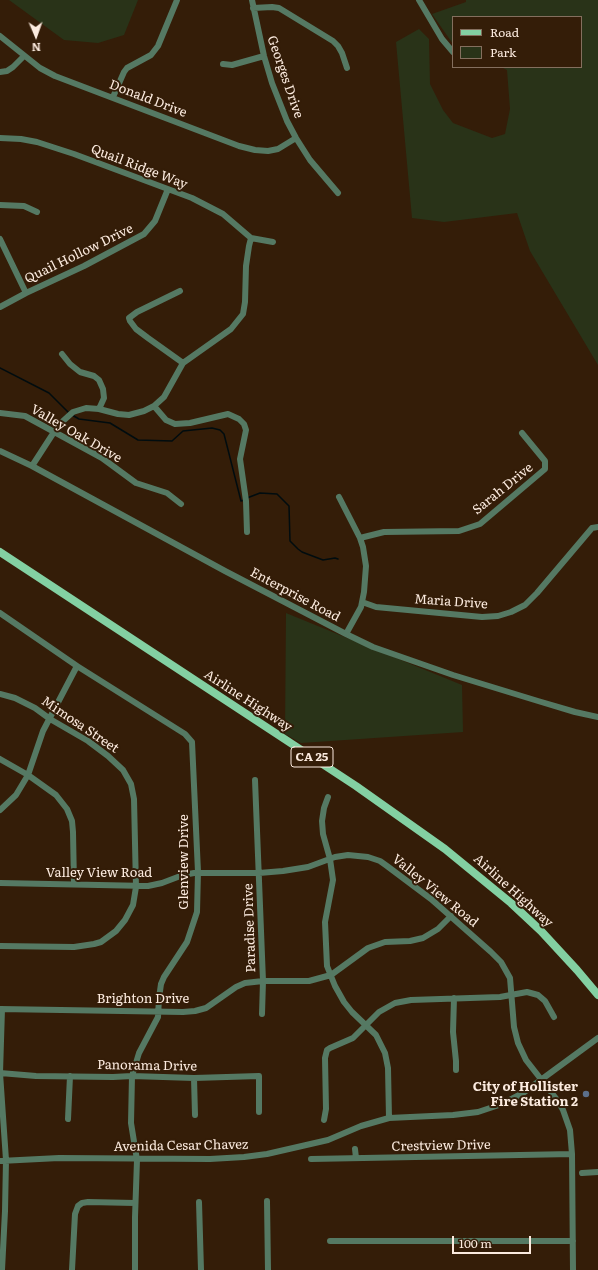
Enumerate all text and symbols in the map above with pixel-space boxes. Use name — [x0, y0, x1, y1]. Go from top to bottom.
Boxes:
north arrow — [16, 16, 56, 56]
legend — [452, 16, 582, 68]
text: Road — [490, 23, 519, 41]
street label: Georges Drive — [264, 34, 306, 120]
text: N — [32, 40, 41, 56]
text: Park — [490, 43, 516, 61]
street label: Donald Drive — [107, 77, 189, 121]
street label: Quail Ridge Way — [88, 141, 190, 193]
street label: Quail Hollow Drive — [22, 221, 136, 287]
street label: Valley Oak Drive — [28, 402, 124, 466]
street label: Sarah Drive — [470, 460, 536, 518]
street label: Enterprise Road — [247, 565, 343, 625]
street label: Maria Drive — [414, 592, 488, 612]
street label: Airline Highway — [201, 667, 295, 735]
street label: Mimosa Street — [38, 693, 122, 757]
road number: CA 25 — [291, 747, 333, 767]
street label: Glenview Drive — [176, 814, 192, 910]
street label: Valley View Road — [389, 851, 481, 931]
street label: Airline Highway — [470, 851, 556, 931]
street label: Valley View Road — [46, 865, 152, 881]
street label: Paradise Drive — [241, 883, 259, 973]
street label: Brighton Drive — [97, 991, 189, 1007]
street label: Panorama Drive — [97, 1057, 197, 1075]
place label: City of Hollister Fire Station 2 — [473, 1079, 578, 1110]
marker: City of Hollister Fire Station 2 — [581, 1089, 591, 1099]
street label: Avenida Cesar Chavez — [114, 1137, 248, 1155]
street label: Crestview Drive — [391, 1137, 491, 1155]
scale bar — [454, 1228, 533, 1254]
text: 100 m — [459, 1234, 492, 1252]

